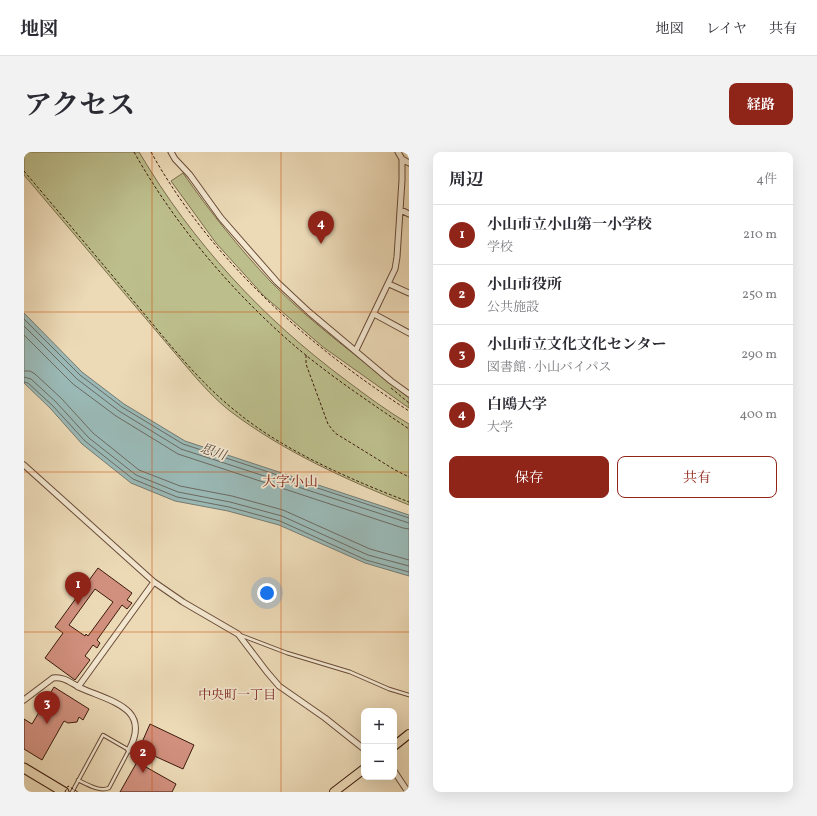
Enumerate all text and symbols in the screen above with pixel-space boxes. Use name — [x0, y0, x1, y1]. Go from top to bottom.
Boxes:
text: 地図 — [20, 17, 58, 43]
text: 地図 — [656, 20, 684, 39]
text: レイヤ — [706, 20, 747, 39]
text: 共有 — [769, 20, 797, 39]
button: 経路 — [729, 83, 793, 125]
text: アクセス — [24, 87, 135, 126]
text: 周辺 — [449, 169, 483, 192]
text: 4件 — [756, 171, 777, 189]
pin: 4 — [308, 211, 334, 244]
text: 小山市立小山第一小学校 — [487, 215, 652, 236]
text: 1 — [459, 226, 465, 244]
text: 210 m — [743, 226, 777, 244]
text: 学校 — [487, 239, 513, 257]
text: 小山市役所 — [487, 275, 562, 296]
text: 2 — [459, 286, 465, 304]
text: 250 m — [742, 286, 777, 304]
text: 公共施設 — [487, 299, 539, 317]
text: 小山市立文化文化センター — [487, 335, 666, 356]
text: 3 — [459, 346, 465, 364]
text: 290 m — [741, 346, 777, 364]
text: 図書館 · 小山バイパス — [487, 359, 612, 377]
text: 白鴎大学 — [487, 395, 547, 416]
text: 4 — [458, 406, 466, 424]
text: 400 m — [740, 406, 777, 424]
text: 大学 — [487, 419, 513, 437]
water label: 思川 — [198, 440, 230, 466]
button: 保存 — [449, 456, 609, 498]
button: 共有 — [617, 456, 777, 498]
district label: 大字小山 — [262, 473, 318, 492]
pin: 1 — [65, 572, 91, 605]
your location — [257, 583, 277, 603]
district label: 中央町一丁目 — [198, 687, 276, 705]
pin: 3 — [34, 691, 60, 724]
map controls — [361, 708, 397, 780]
button: + — [361, 708, 397, 744]
pin: 2 — [130, 740, 156, 773]
button: − — [361, 744, 397, 780]

